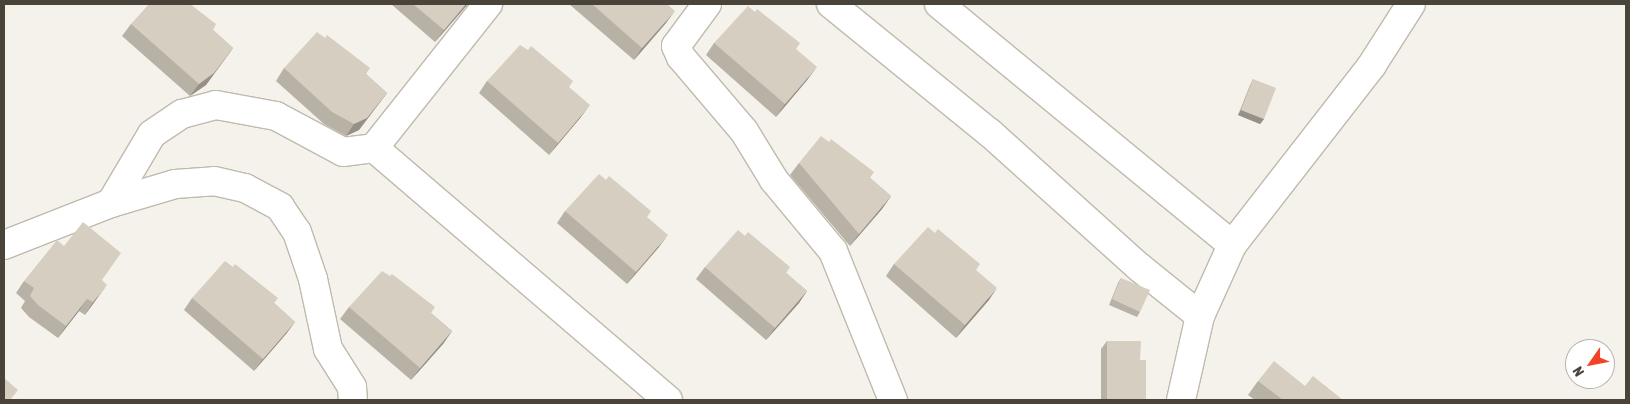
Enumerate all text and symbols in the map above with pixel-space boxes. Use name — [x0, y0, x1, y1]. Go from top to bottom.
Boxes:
north arrow — [1565, 339, 1615, 389]
text: N — [1569, 364, 1587, 379]

